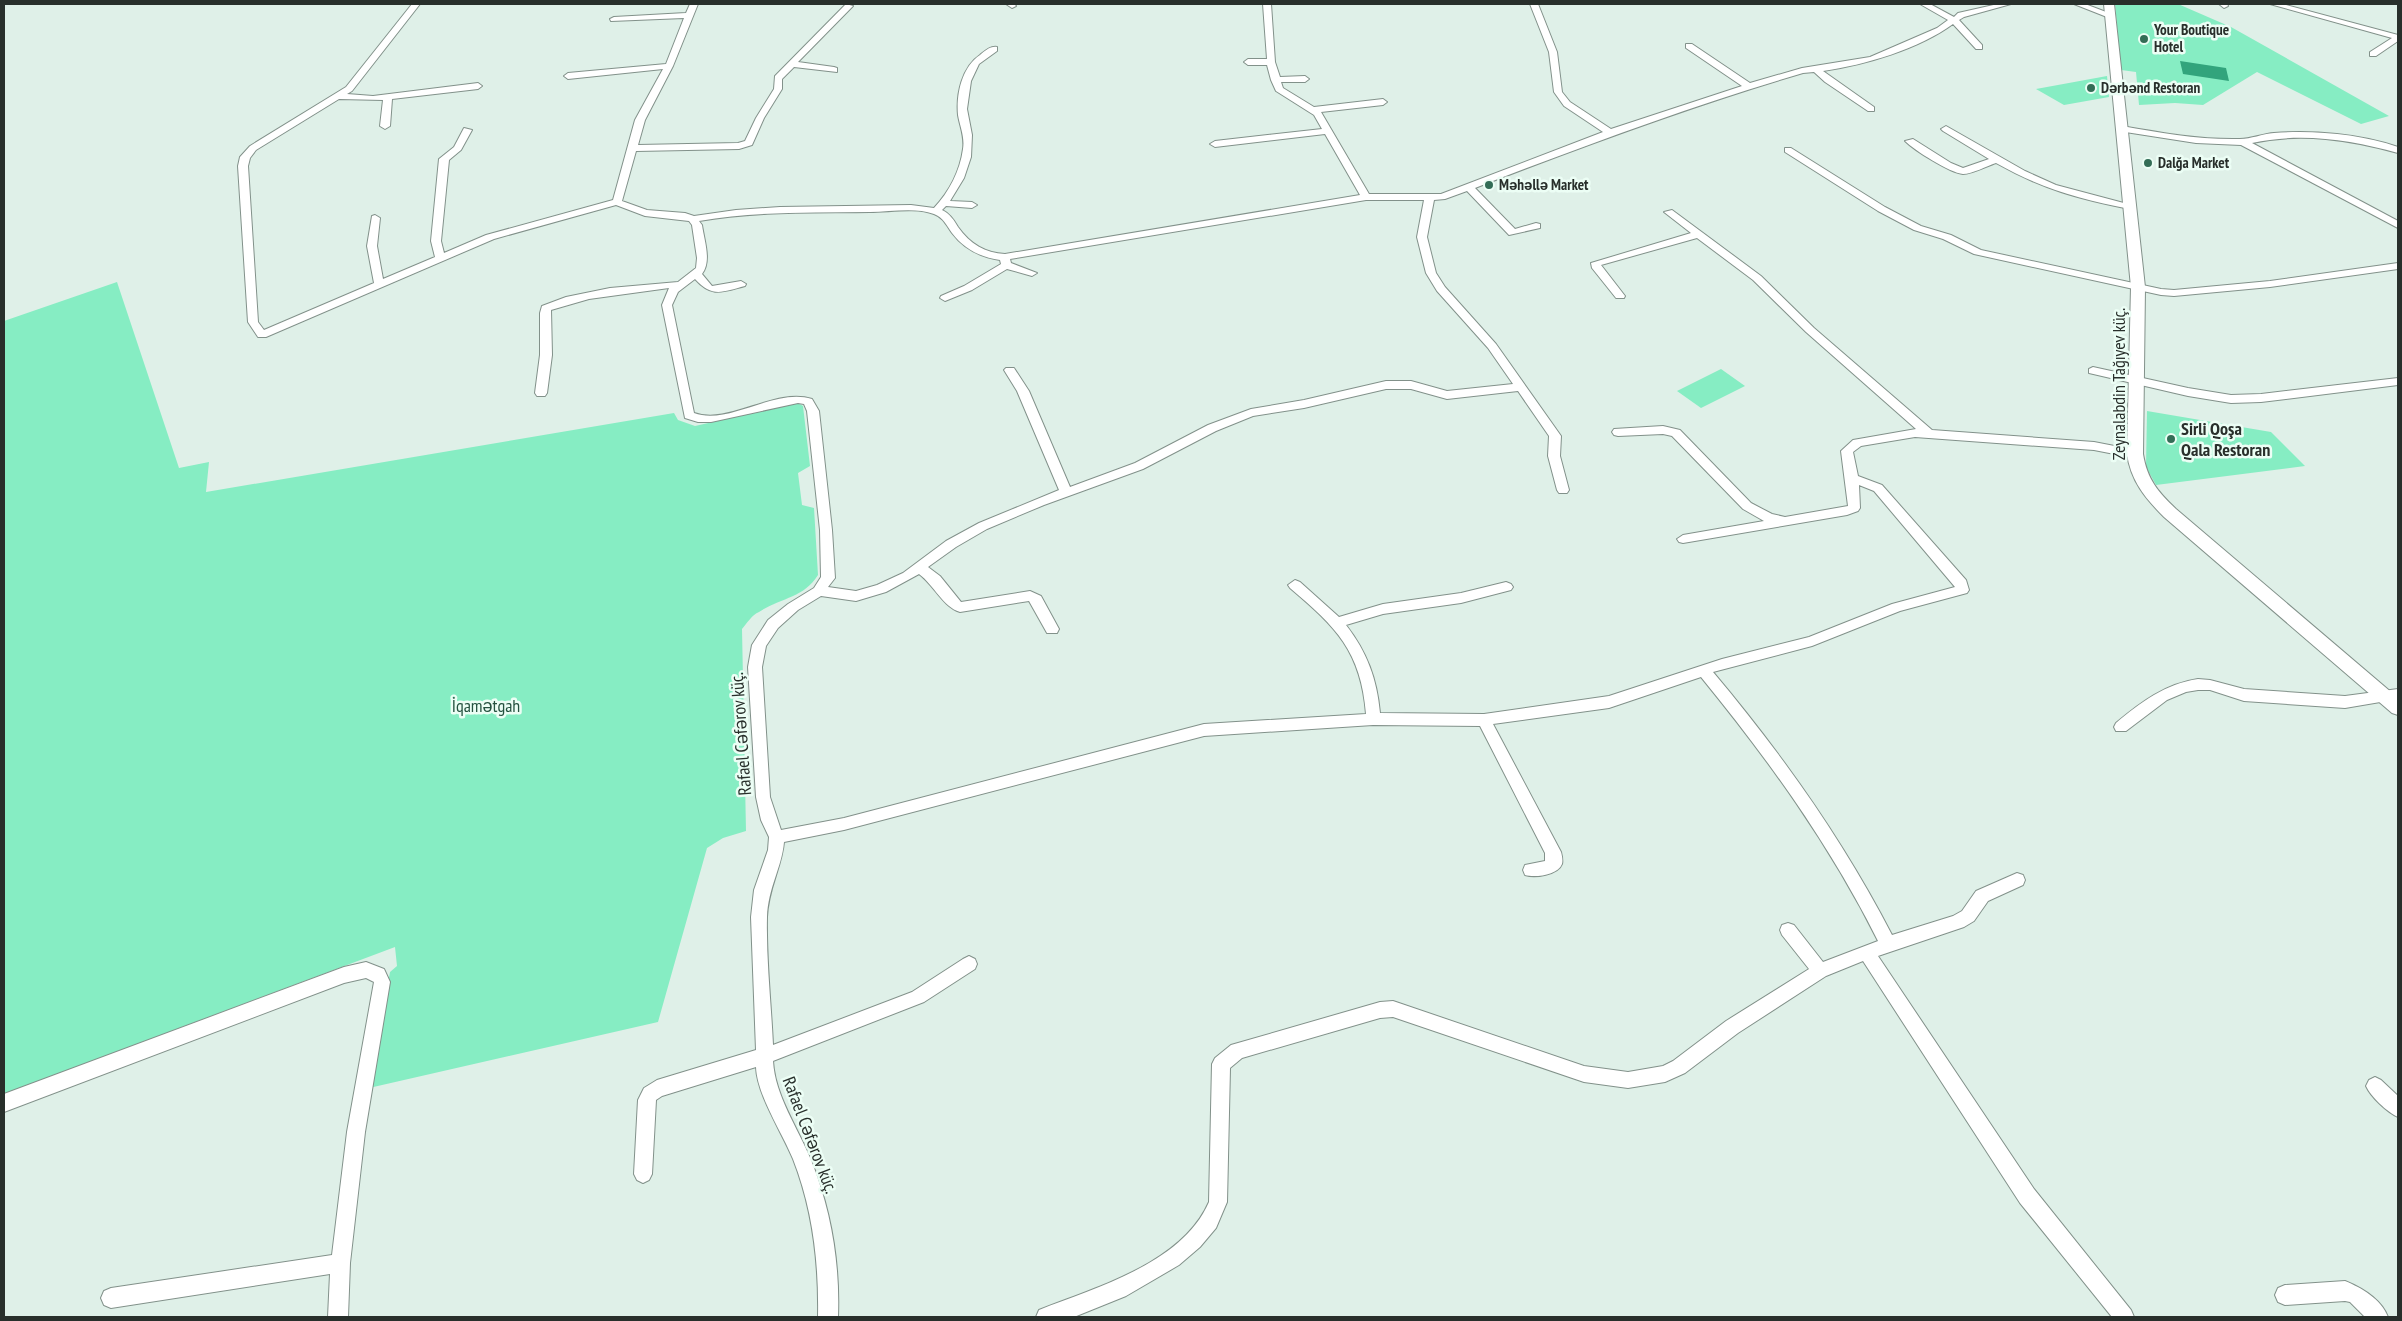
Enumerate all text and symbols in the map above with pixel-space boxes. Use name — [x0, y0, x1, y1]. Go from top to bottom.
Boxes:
place label: Your Boutique Hotel — [2153, 20, 2229, 56]
marker: Your Boutique Hotel — [2138, 33, 2150, 45]
place label: Dərbənd Restoran — [2101, 78, 2200, 97]
marker: Dərbənd Restoran — [2085, 82, 2097, 94]
place label: Dalğa Market — [2158, 153, 2230, 172]
marker: Dalğa Market — [2142, 157, 2154, 169]
place label: Məhəllə Market — [1499, 175, 1589, 194]
marker: Məhəllə Market — [1483, 179, 1495, 191]
street label: Zeynalabdin Tağıyev küç. — [2107, 308, 2130, 460]
place label: Sirli Qoşa Qala Restoran — [2181, 417, 2270, 461]
marker: Sirli Qoşa Qala Restoran — [2165, 433, 2177, 445]
street label: Rafael Cəfərov küç. — [725, 672, 756, 796]
park label: İqamətgah — [452, 694, 520, 717]
street label: Rafael Cəfərov küç. — [778, 1073, 843, 1196]

